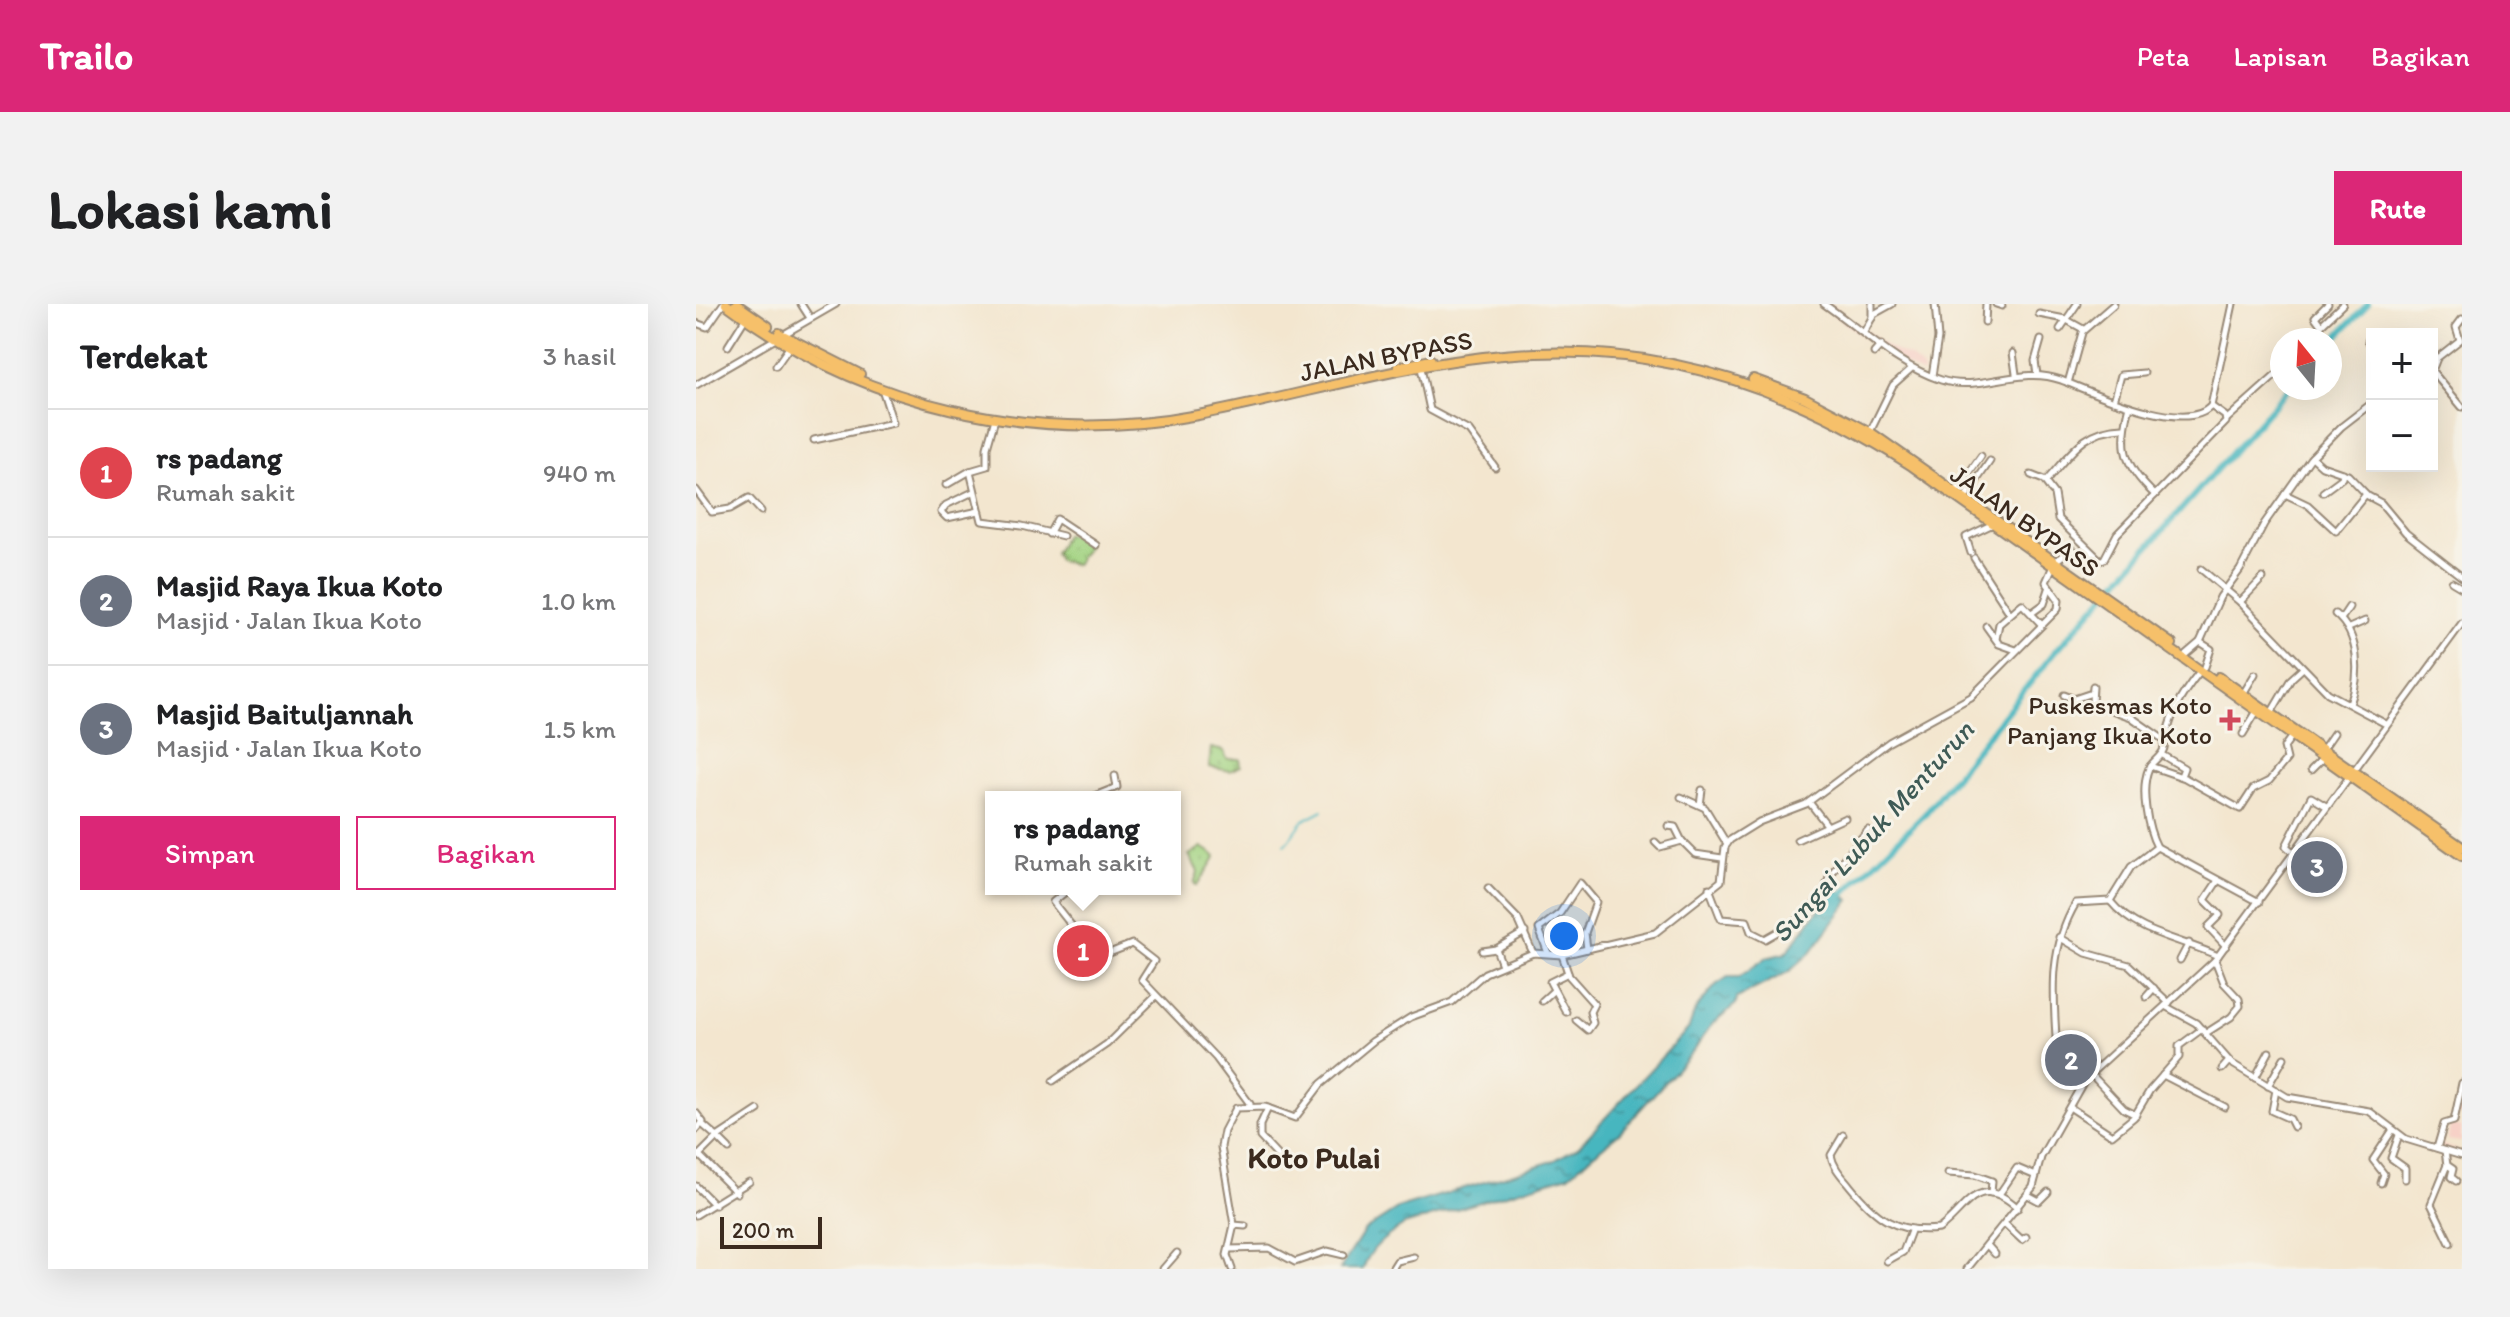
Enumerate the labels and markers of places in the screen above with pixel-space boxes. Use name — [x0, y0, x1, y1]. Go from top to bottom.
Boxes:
place label: Puskesmas Koto Panjang Ikua Koto — [2007, 689, 2212, 751]
marker: Puskesmas Koto Panjang Ikua Koto — [2219, 709, 2241, 731]
pin: 3 — [2291, 837, 2343, 897]
pin: 1 — [1057, 921, 1109, 981]
pin: 2 — [2045, 1030, 2097, 1090]

